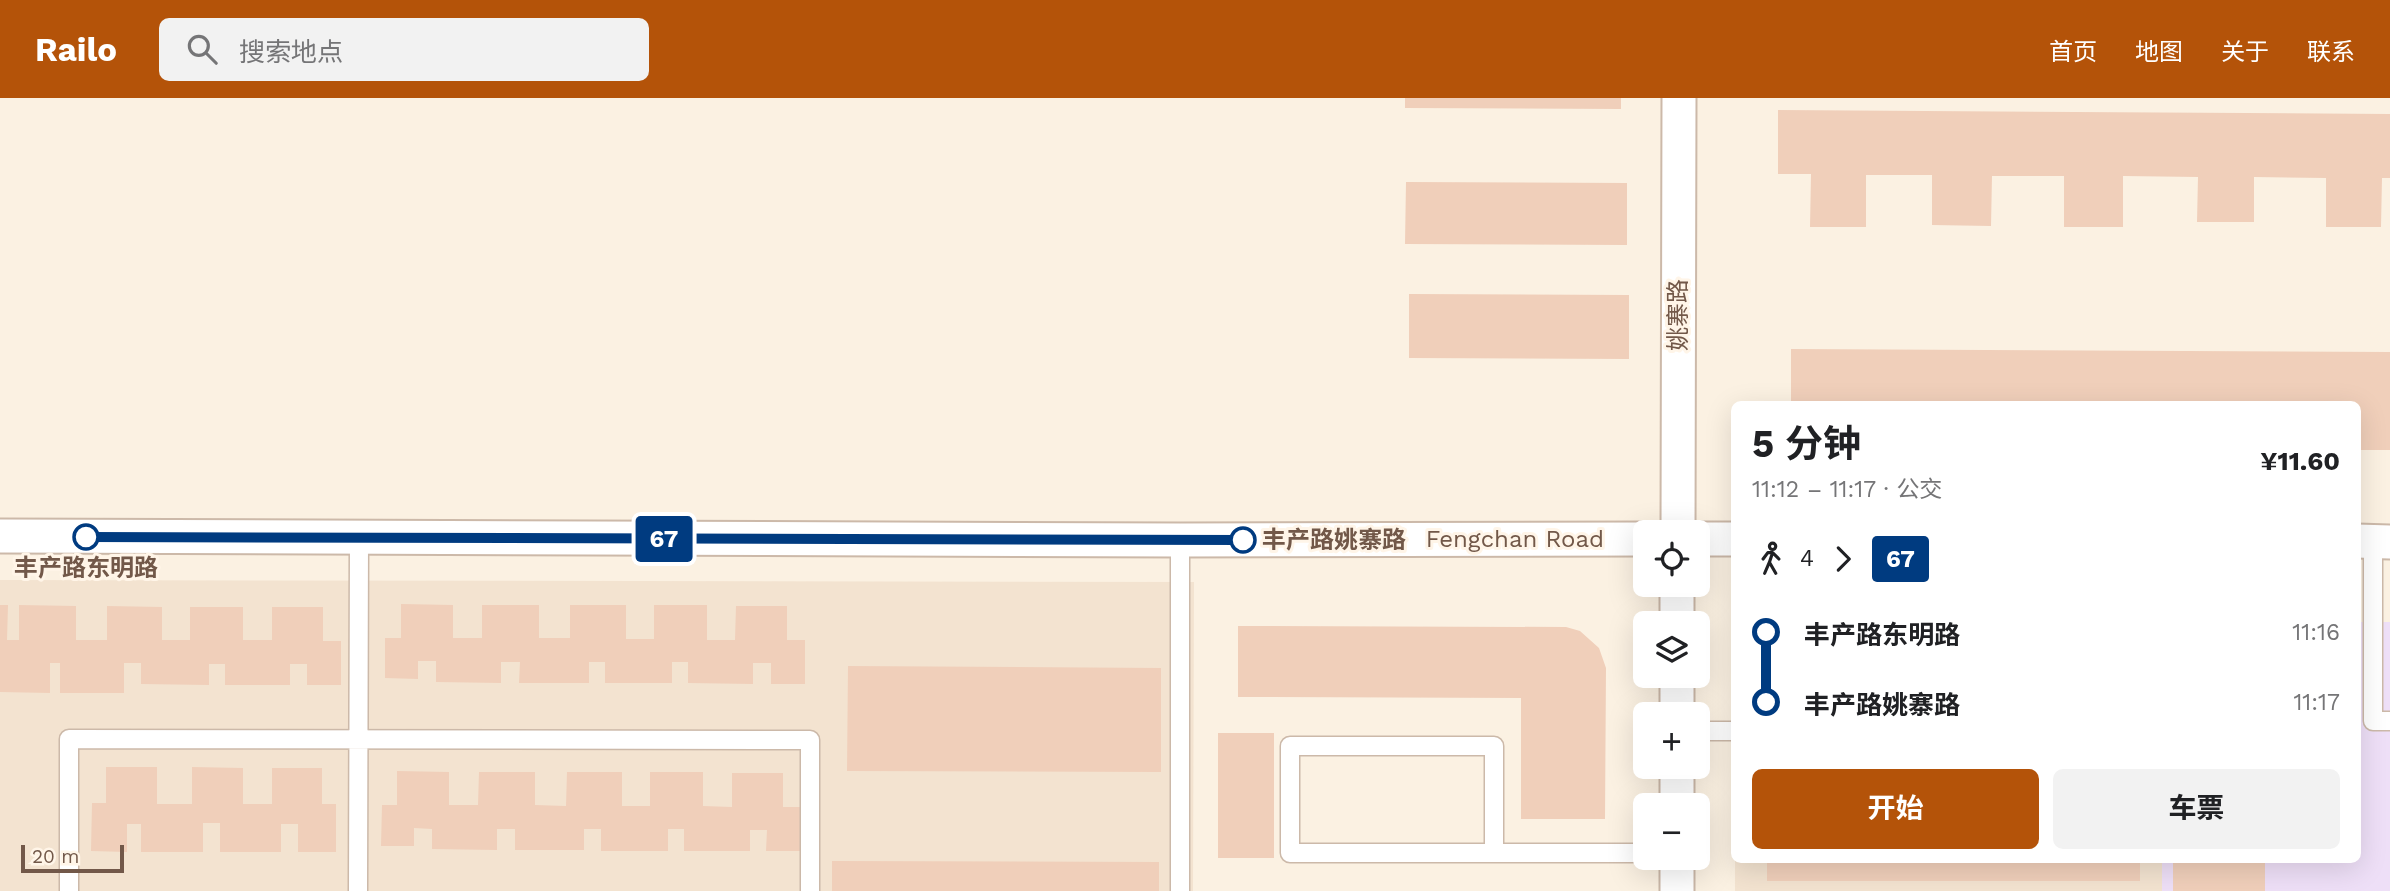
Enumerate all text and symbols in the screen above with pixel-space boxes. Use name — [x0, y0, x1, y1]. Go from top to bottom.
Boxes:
search box — [159, 18, 649, 81]
text: Railo — [35, 30, 117, 69]
icon: search — [183, 30, 221, 68]
text: 搜索地点 — [239, 37, 343, 67]
text: 首页 — [2049, 38, 2097, 66]
text: 地图 — [2135, 38, 2183, 66]
text: 关于 — [2221, 38, 2269, 66]
text: 联系 — [2307, 38, 2355, 66]
street label: 姚寨路 — [1664, 279, 1692, 351]
text: 5 分钟 — [1752, 422, 1861, 466]
text: ¥11.60 — [2260, 446, 2340, 476]
text: 11:12 – 11:17 · 公交 — [1752, 476, 1942, 503]
line badge: 67 — [632, 516, 696, 562]
map controls — [1633, 520, 1710, 870]
button: locate — [1633, 520, 1710, 597]
marker: 丰产路东明路 — [73, 524, 99, 550]
text: 67 — [650, 525, 678, 553]
street label: Fengchan Road — [1426, 525, 1604, 553]
place label: 丰产路姚寨路 — [1262, 526, 1406, 554]
marker: 丰产路姚寨路 — [1230, 527, 1256, 553]
icon: walk — [1752, 540, 1790, 578]
icon: forward — [1824, 540, 1862, 578]
text: 4 — [1800, 545, 1814, 572]
text: 67 — [1886, 545, 1915, 573]
place label: 丰产路东明路 — [14, 554, 158, 582]
button: layers — [1633, 611, 1710, 688]
text: 11:16 — [2292, 619, 2340, 646]
text: 丰产路东明路 — [1804, 620, 1960, 650]
text: 11:17 — [2293, 689, 2340, 716]
text: 丰产路姚寨路 — [1804, 690, 1960, 720]
button: + — [1633, 702, 1710, 779]
button: 开始 — [1752, 769, 2039, 849]
button: 车票 — [2053, 769, 2340, 849]
button: − — [1633, 793, 1710, 870]
scale bar — [21, 842, 124, 874]
text: 20 m — [32, 845, 79, 868]

